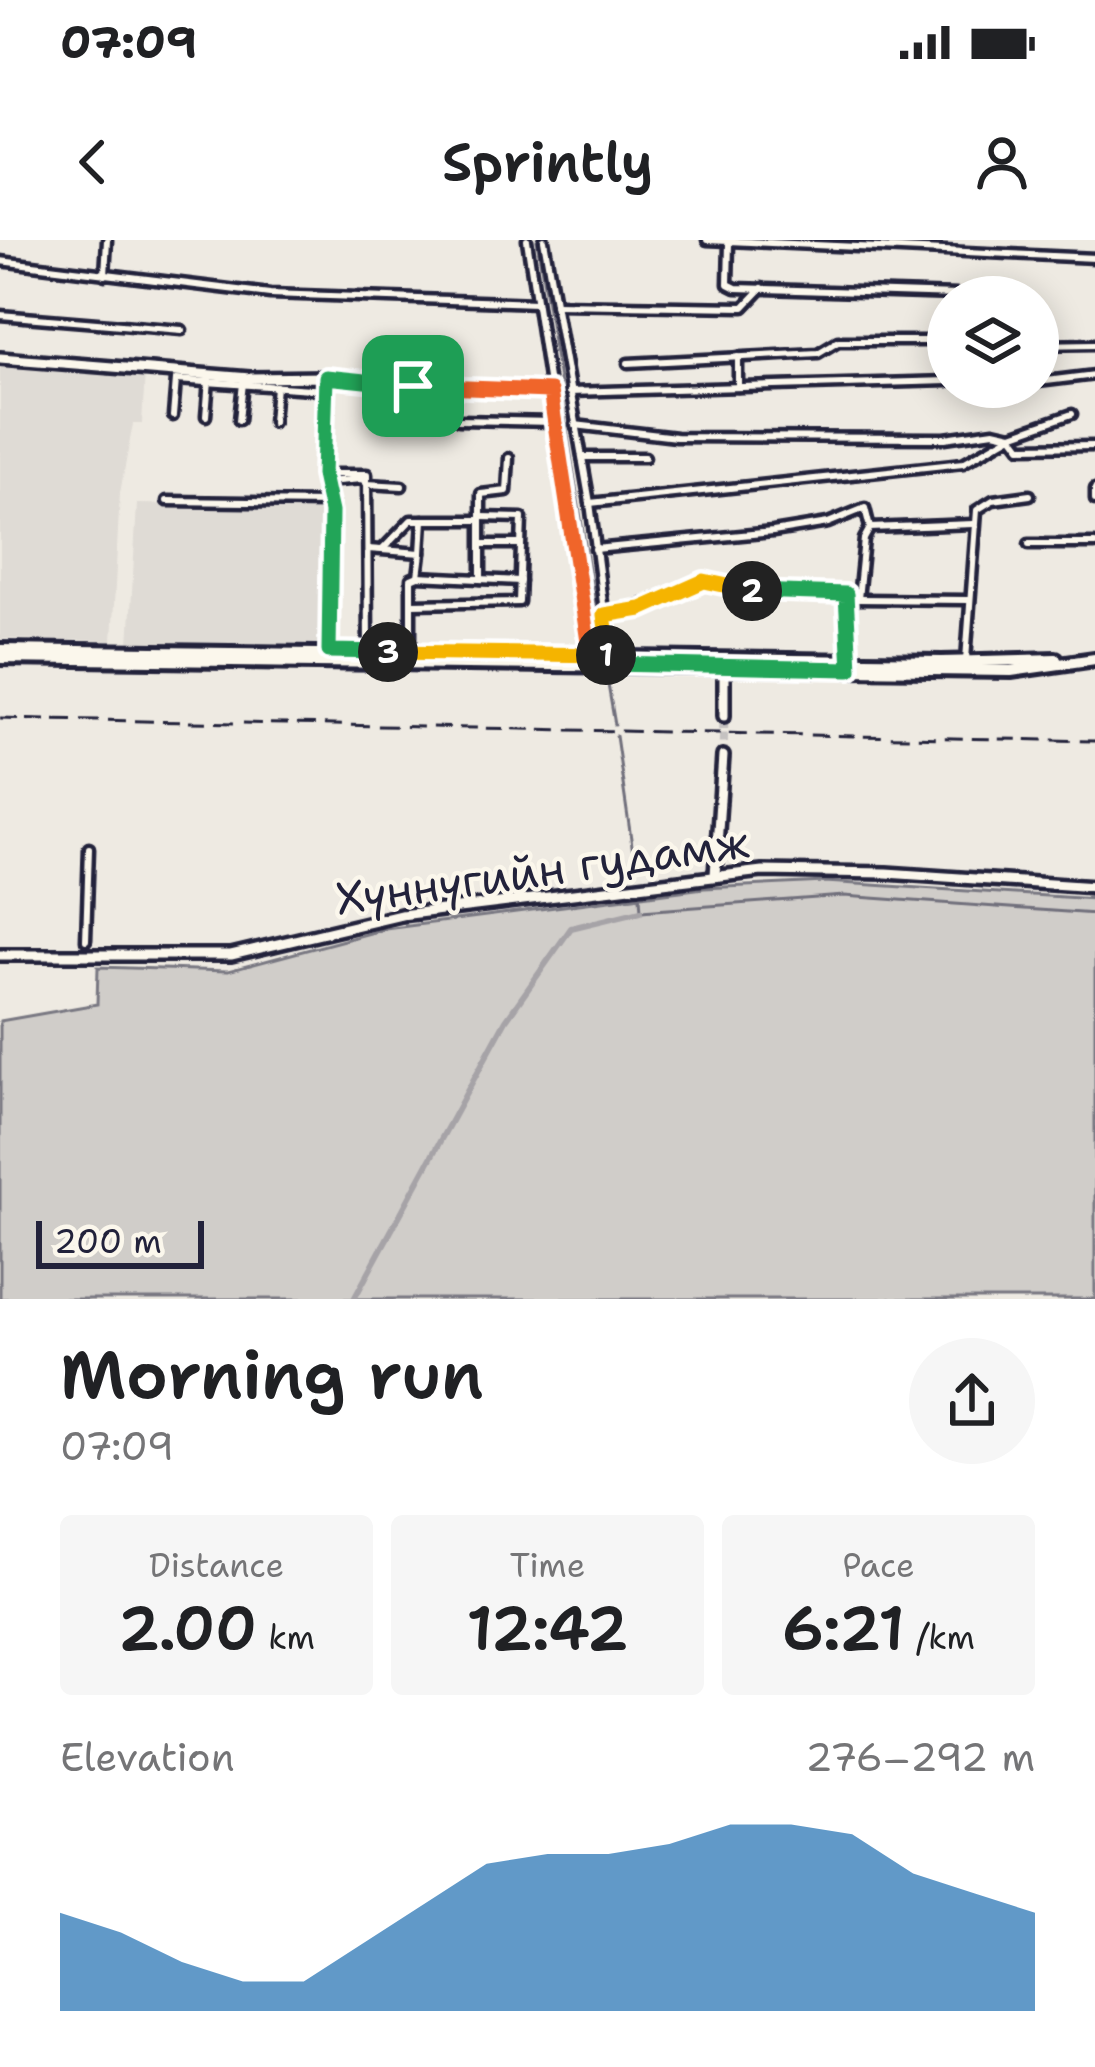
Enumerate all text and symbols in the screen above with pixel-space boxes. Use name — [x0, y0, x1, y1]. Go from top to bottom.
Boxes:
text: 07:09 — [60, 12, 197, 72]
text: Sprintly — [442, 126, 653, 198]
icon: back — [60, 129, 126, 195]
icon: person — [969, 129, 1035, 195]
map controls — [927, 276, 1059, 408]
button: layers — [927, 276, 1059, 408]
pin — [362, 335, 464, 437]
icon: arrive — [380, 353, 446, 419]
pin: 2 — [722, 561, 782, 621]
text: 2 — [740, 568, 764, 613]
pin: 3 — [358, 622, 418, 682]
pin: 1 — [576, 625, 636, 685]
text: 3 — [376, 629, 400, 674]
text: 1 — [598, 632, 614, 677]
street label: Хүннүгийн гудамж — [332, 811, 753, 929]
scale bar — [36, 1215, 204, 1268]
text: 200 m — [54, 1219, 162, 1264]
text: Morning run — [60, 1331, 484, 1419]
button: share — [909, 1338, 1035, 1464]
text: 07:09 — [60, 1420, 174, 1472]
text: Distance — [149, 1543, 284, 1588]
text: Time — [510, 1543, 585, 1588]
text: Pace — [842, 1543, 915, 1588]
text: 2.00 — [118, 1588, 257, 1668]
text: 12:42 — [467, 1588, 628, 1668]
text: 6:21 — [782, 1588, 905, 1668]
text: km — [257, 1615, 315, 1660]
text: /km — [905, 1615, 975, 1660]
text: Elevation — [60, 1731, 235, 1783]
text: 276–292 m — [805, 1731, 1035, 1783]

